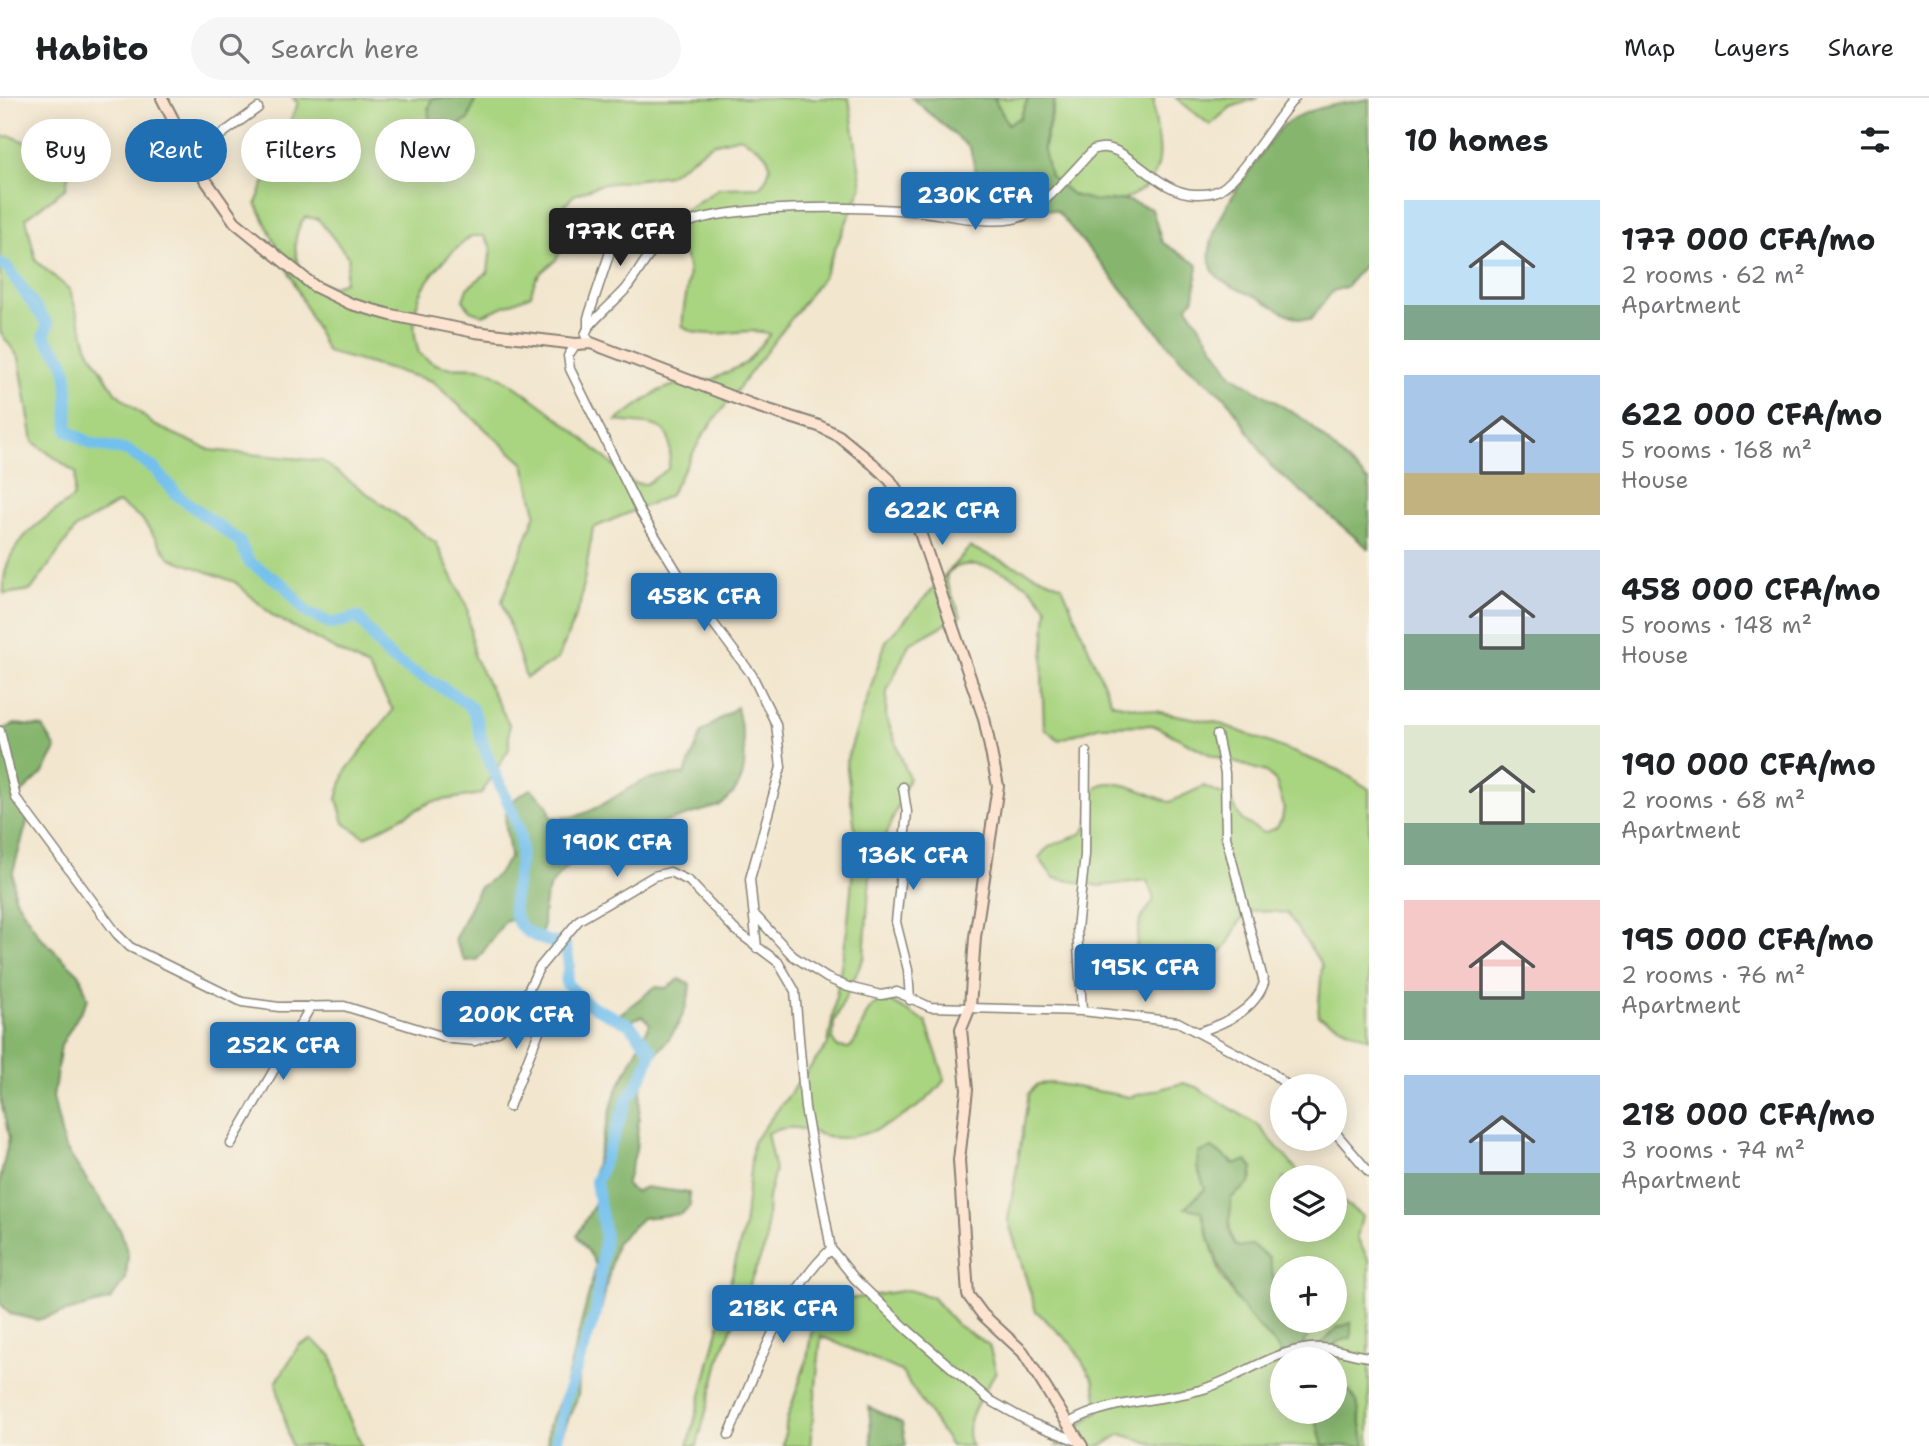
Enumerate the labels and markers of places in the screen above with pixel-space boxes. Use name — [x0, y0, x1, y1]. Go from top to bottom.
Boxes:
pin: 230K CFA — [903, 172, 1047, 232]
pin: 177K CFA — [548, 208, 692, 268]
pin: 622K CFA — [870, 488, 1014, 547]
pin: 458K CFA — [632, 574, 776, 633]
pin: 190K CFA — [545, 820, 689, 879]
pin: 136K CFA — [841, 832, 985, 892]
pin: 195K CFA — [1073, 944, 1217, 1004]
pin: 200K CFA — [444, 992, 588, 1051]
pin: 252K CFA — [211, 1023, 355, 1082]
pin: 218K CFA — [711, 1286, 855, 1345]

